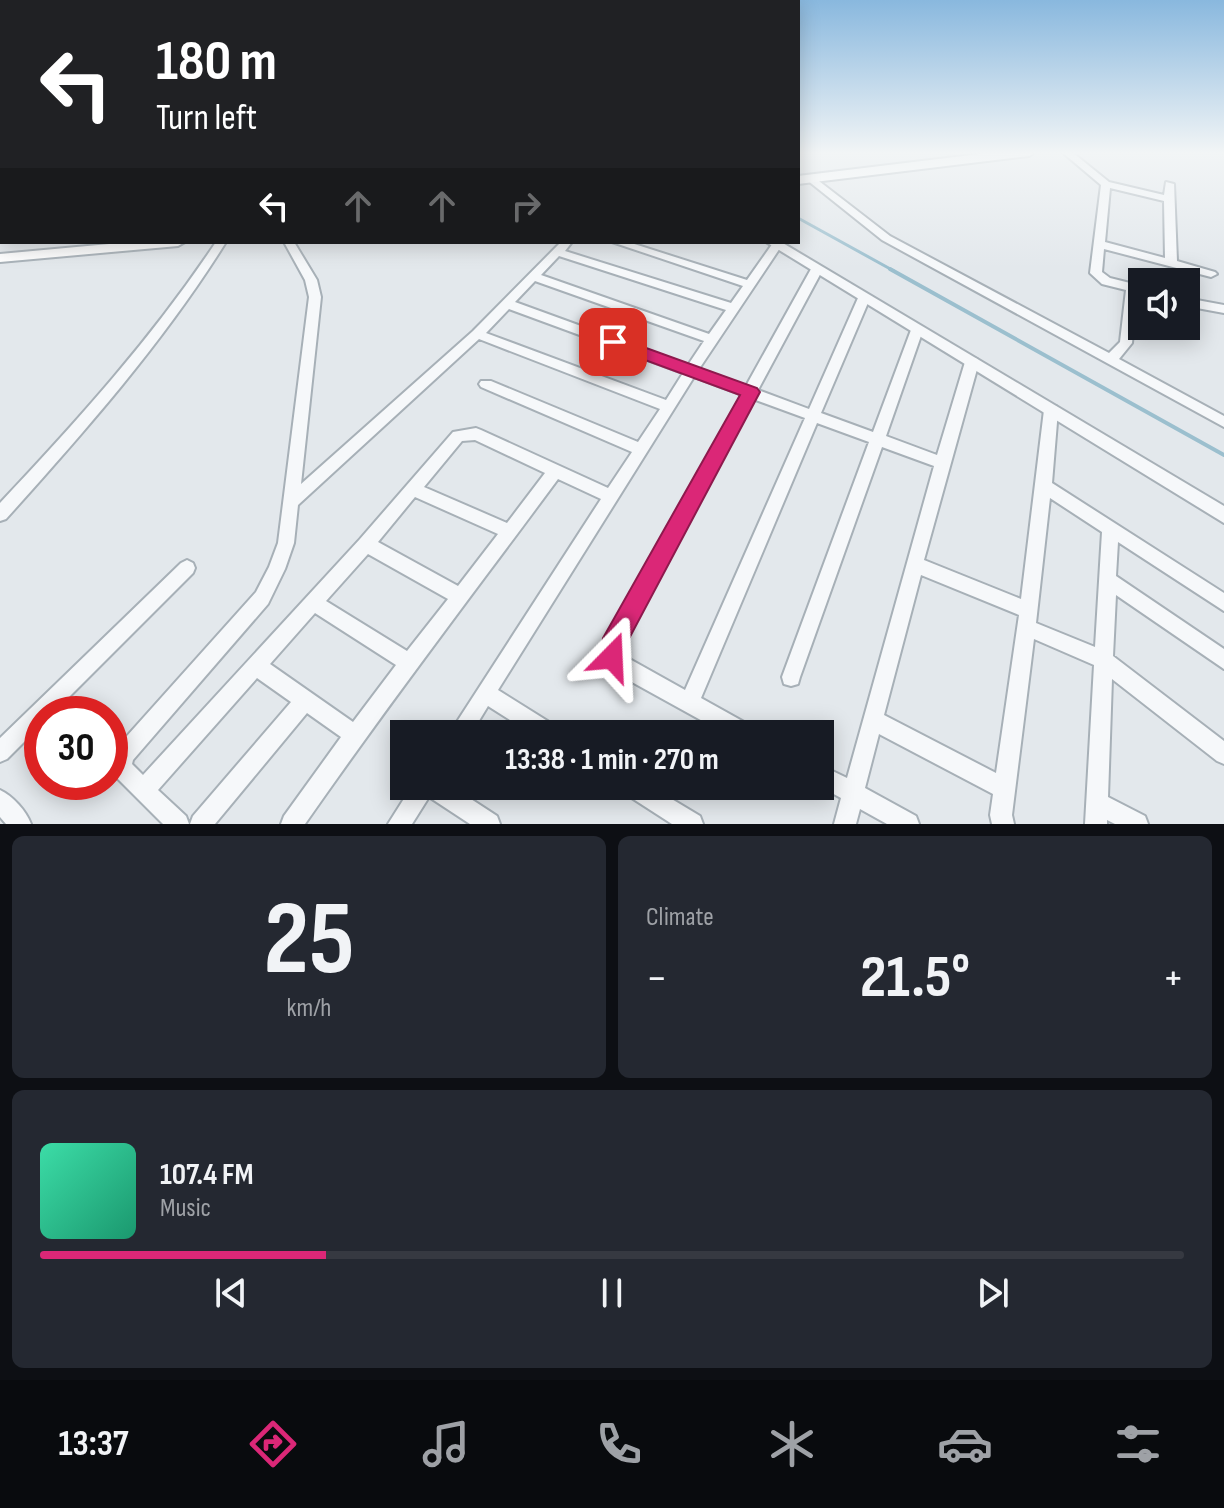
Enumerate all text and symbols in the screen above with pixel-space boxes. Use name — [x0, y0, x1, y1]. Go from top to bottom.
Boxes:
text: 180 m — [156, 29, 277, 96]
icon: left — [24, 32, 128, 136]
text: Turn left — [156, 97, 257, 140]
icon: left — [252, 184, 296, 228]
icon: ahead — [336, 184, 380, 228]
icon: ahead — [420, 184, 464, 228]
icon: right — [504, 184, 548, 228]
map controls — [1128, 268, 1200, 340]
button: sound — [1128, 268, 1200, 340]
pin — [579, 308, 647, 376]
icon: arrive — [591, 320, 635, 364]
position arrow — [570, 615, 654, 699]
speed limit sign: 30 — [24, 696, 128, 800]
text: 13:38 · 1 min · 270 m — [505, 742, 719, 778]
text: 25 — [263, 878, 355, 1003]
text: Climate — [646, 902, 714, 933]
text: 21.5° — [860, 942, 970, 1014]
text: − — [646, 952, 668, 1005]
text: + — [1162, 952, 1184, 1005]
text: km/h — [287, 993, 331, 1024]
text: 107.4 FM — [160, 1157, 253, 1193]
text: Music — [160, 1193, 211, 1224]
icon: previous — [209, 1271, 253, 1315]
icon: pause — [590, 1271, 634, 1315]
icon: next — [971, 1271, 1015, 1315]
icon: directions — [245, 1416, 301, 1472]
icon: music — [418, 1416, 474, 1472]
icon: phone — [591, 1416, 647, 1472]
icon: climate — [764, 1416, 820, 1472]
icon: car — [937, 1416, 993, 1472]
icon: filters — [1110, 1416, 1166, 1472]
text: 13:37 — [58, 1423, 129, 1466]

